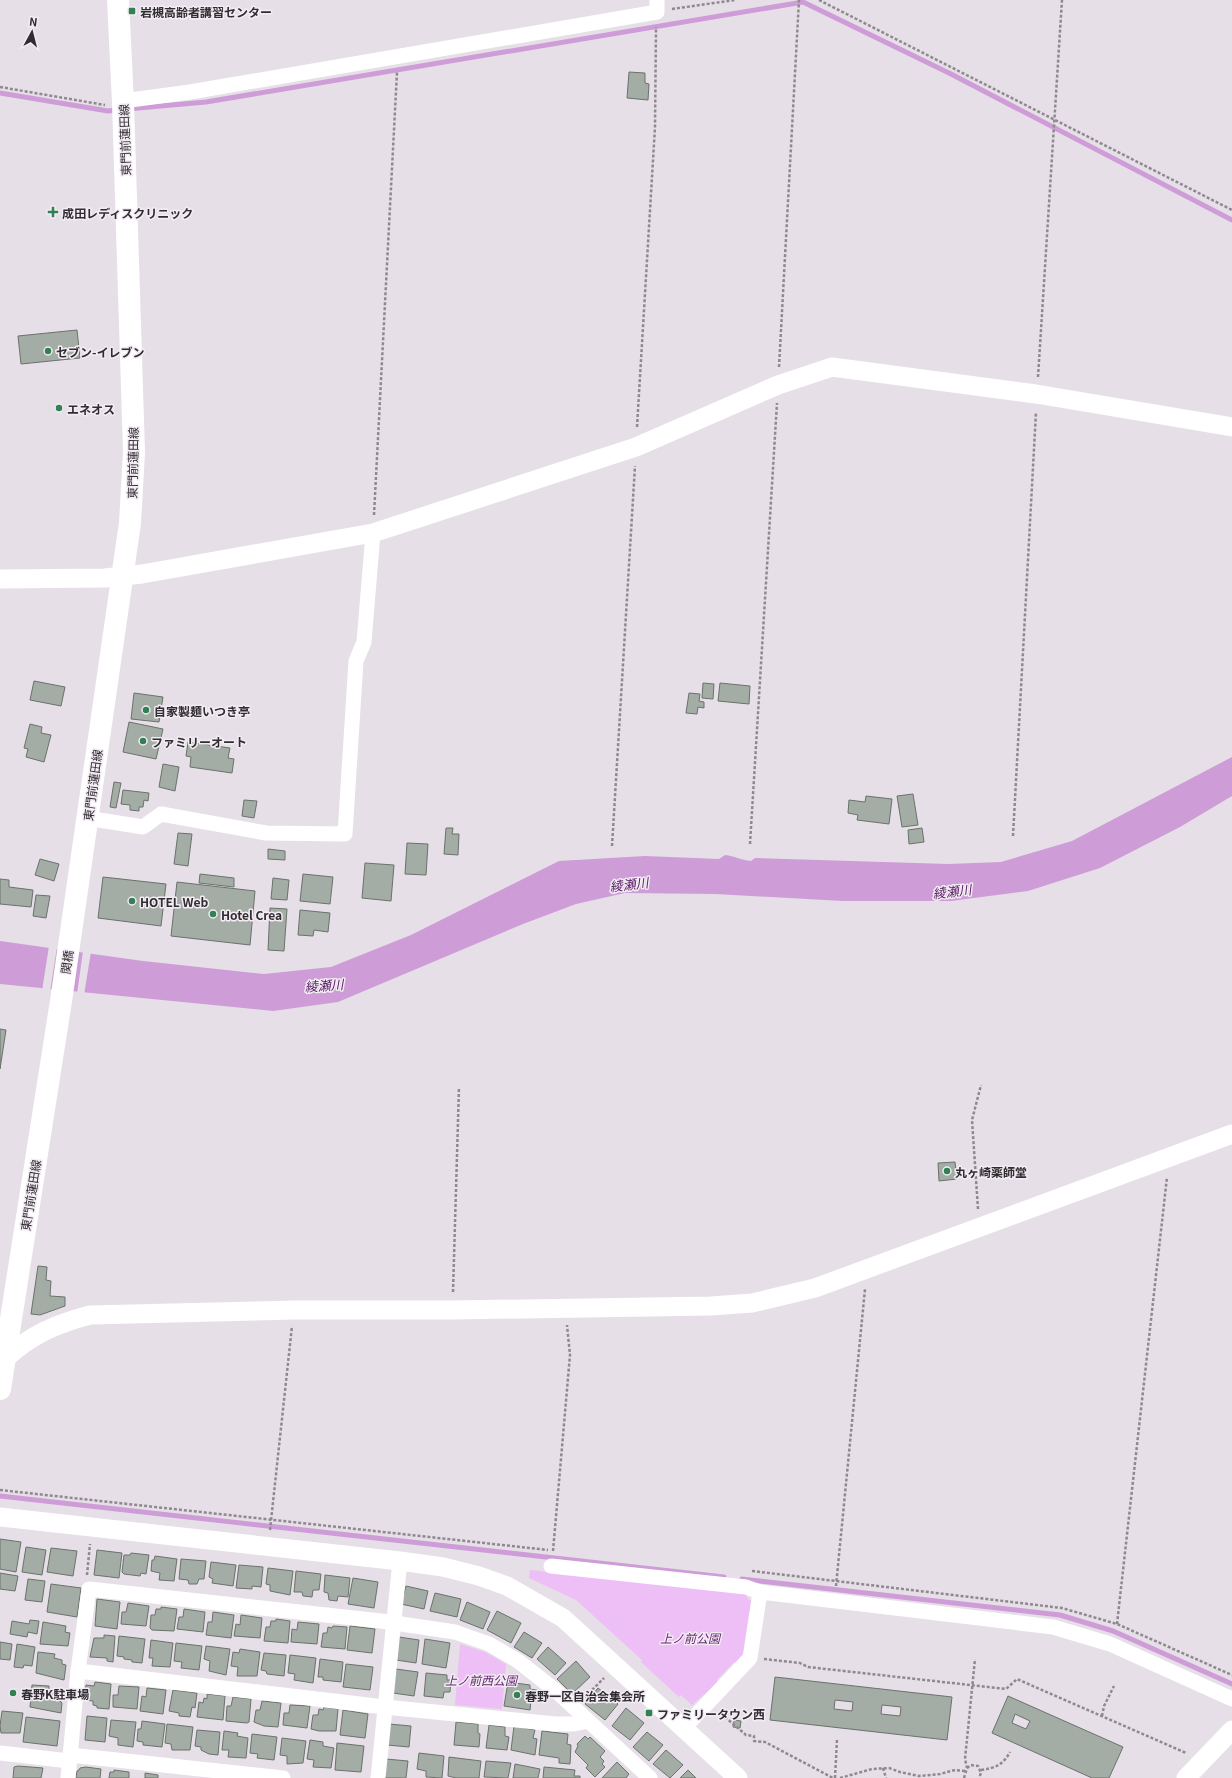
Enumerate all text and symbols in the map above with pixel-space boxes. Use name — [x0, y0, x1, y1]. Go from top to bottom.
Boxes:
place label: 岩槻高齢者講習センター — [140, 3, 272, 20]
marker: 岩槻高齢者講習センター — [127, 6, 137, 16]
north arrow — [12, 12, 52, 52]
text: N — [28, 13, 38, 30]
street label: 東門前蓮田線 — [114, 104, 134, 176]
place label: 成田レディスクリニック — [62, 204, 193, 221]
marker: 成田レディスクリニック — [47, 206, 59, 218]
place label: セブン-イレブン — [56, 343, 144, 360]
marker: セブン-イレブン — [43, 346, 53, 356]
place label: エネオス — [67, 400, 115, 417]
marker: エネオス — [54, 403, 64, 413]
street label: 東門前蓮田線 — [123, 427, 141, 499]
place label: 自家製麺いつき亭 — [154, 702, 250, 719]
marker: 自家製麺いつき亭 — [141, 705, 151, 715]
place label: ファミリーオート — [151, 733, 247, 750]
marker: ファミリーオート — [138, 736, 148, 746]
street label: 東門前蓮田線 — [79, 748, 105, 822]
water label: 綾瀬川 — [608, 872, 651, 896]
water label: 綾瀬川 — [931, 879, 974, 903]
place label: HOTEL Web — [140, 893, 208, 910]
marker: HOTEL Web — [127, 896, 137, 906]
place label: Hotel Crea — [221, 906, 282, 923]
marker: Hotel Crea — [208, 909, 218, 919]
street label: 関橋 — [56, 949, 76, 975]
water label: 綾瀬川 — [304, 974, 346, 996]
street label: 東門前蓮田線 — [16, 1158, 44, 1232]
place label: 丸ヶ崎薬師堂 — [955, 1163, 1027, 1180]
marker: 丸ヶ崎薬師堂 — [942, 1166, 952, 1176]
park label: 上ノ前公園 — [660, 1629, 722, 1646]
park label: 上ノ前西公園 — [445, 1671, 519, 1688]
place label: 春野K駐車場 — [21, 1685, 89, 1702]
place label: 春野一区自治会集会所 — [525, 1687, 645, 1704]
marker: 春野K駐車場 — [8, 1688, 18, 1698]
marker: 春野一区自治会集会所 — [512, 1690, 522, 1700]
place label: ファミリータウン西 — [657, 1705, 765, 1722]
marker: ファミリータウン西 — [644, 1708, 654, 1718]

